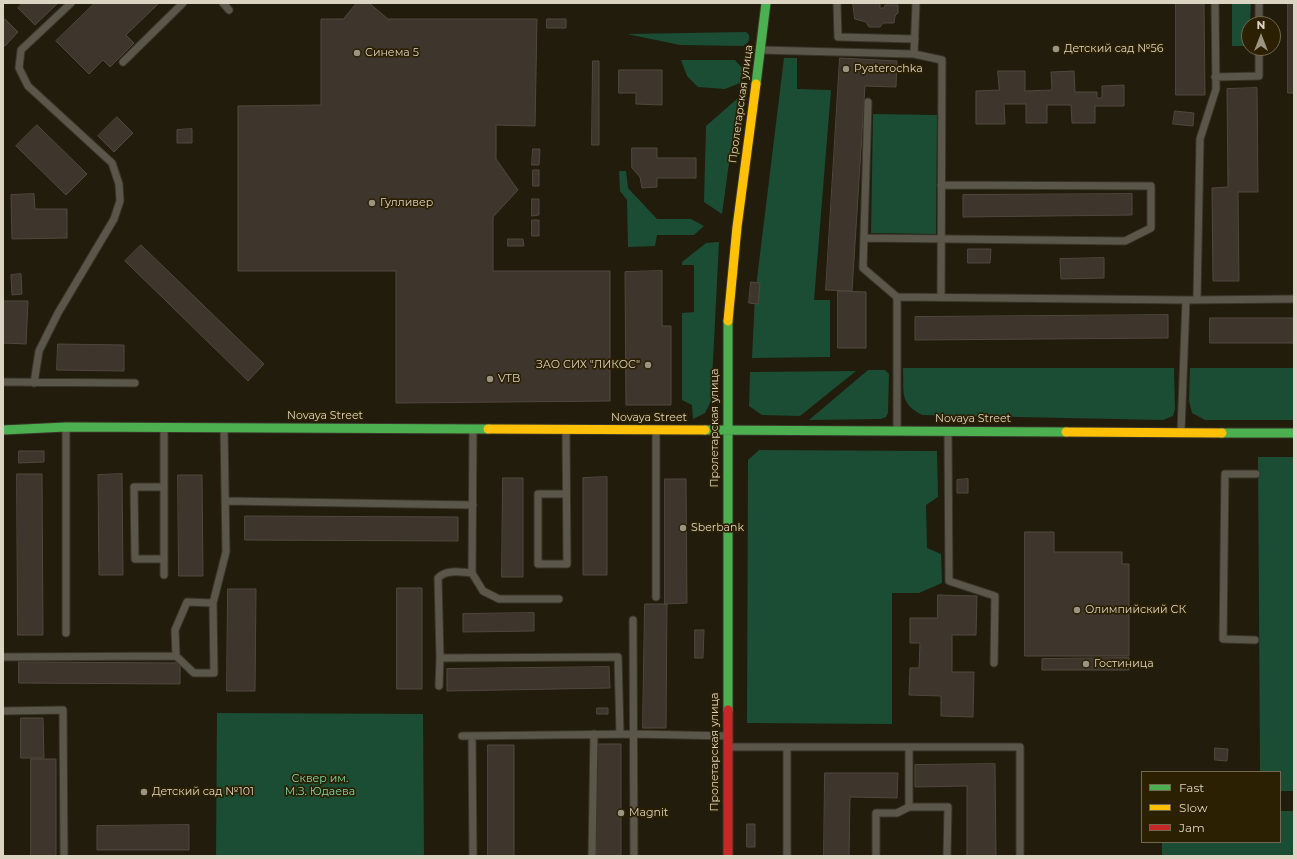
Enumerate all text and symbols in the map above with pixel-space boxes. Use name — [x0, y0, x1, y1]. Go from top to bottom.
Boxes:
north arrow — [1241, 16, 1281, 56]
text: N — [1257, 18, 1265, 32]
place label: Детский сад №56 — [1064, 42, 1163, 56]
street label: Пролетарская улица — [726, 44, 756, 164]
marker: Детский сад №56 — [1051, 44, 1061, 54]
place label: Синема 5 — [365, 46, 419, 60]
marker: Синема 5 — [352, 48, 362, 58]
place label: Pyaterochka — [854, 62, 923, 76]
marker: Pyaterochka — [841, 64, 851, 74]
place label: Гулливер — [380, 196, 433, 210]
marker: Гулливер — [367, 198, 377, 208]
place label: ЗАО СИХ "ЛИКОС" — [536, 358, 640, 372]
marker: ЗАО СИХ "ЛИКОС" — [643, 360, 653, 370]
street label: Пролетарская улица — [708, 368, 722, 488]
place label: VTB — [498, 372, 520, 386]
marker: VTB — [485, 374, 495, 384]
street label: Novaya Street — [287, 409, 363, 423]
street label: Novaya Street — [611, 411, 687, 425]
street label: Novaya Street — [935, 412, 1011, 426]
place label: Sberbank — [691, 521, 744, 535]
marker: Sberbank — [678, 523, 688, 533]
place label: Олимпийский СК — [1085, 603, 1186, 617]
marker: Олимпийский СК — [1072, 605, 1082, 615]
place label: Гостиница — [1094, 657, 1154, 671]
marker: Гостиница — [1081, 659, 1091, 669]
street label: Пролетарская улица — [708, 692, 722, 812]
legend — [1141, 771, 1281, 843]
park label: Сквер им. М.З. Юдаева — [285, 772, 355, 798]
text: Fast — [1179, 780, 1204, 795]
place label: Детский сад №101 — [152, 785, 254, 799]
marker: Детский сад №101 — [139, 787, 149, 797]
text: Slow — [1179, 800, 1208, 815]
place label: Magnit — [629, 806, 668, 820]
marker: Magnit — [616, 808, 626, 818]
text: Jam — [1179, 820, 1205, 835]

